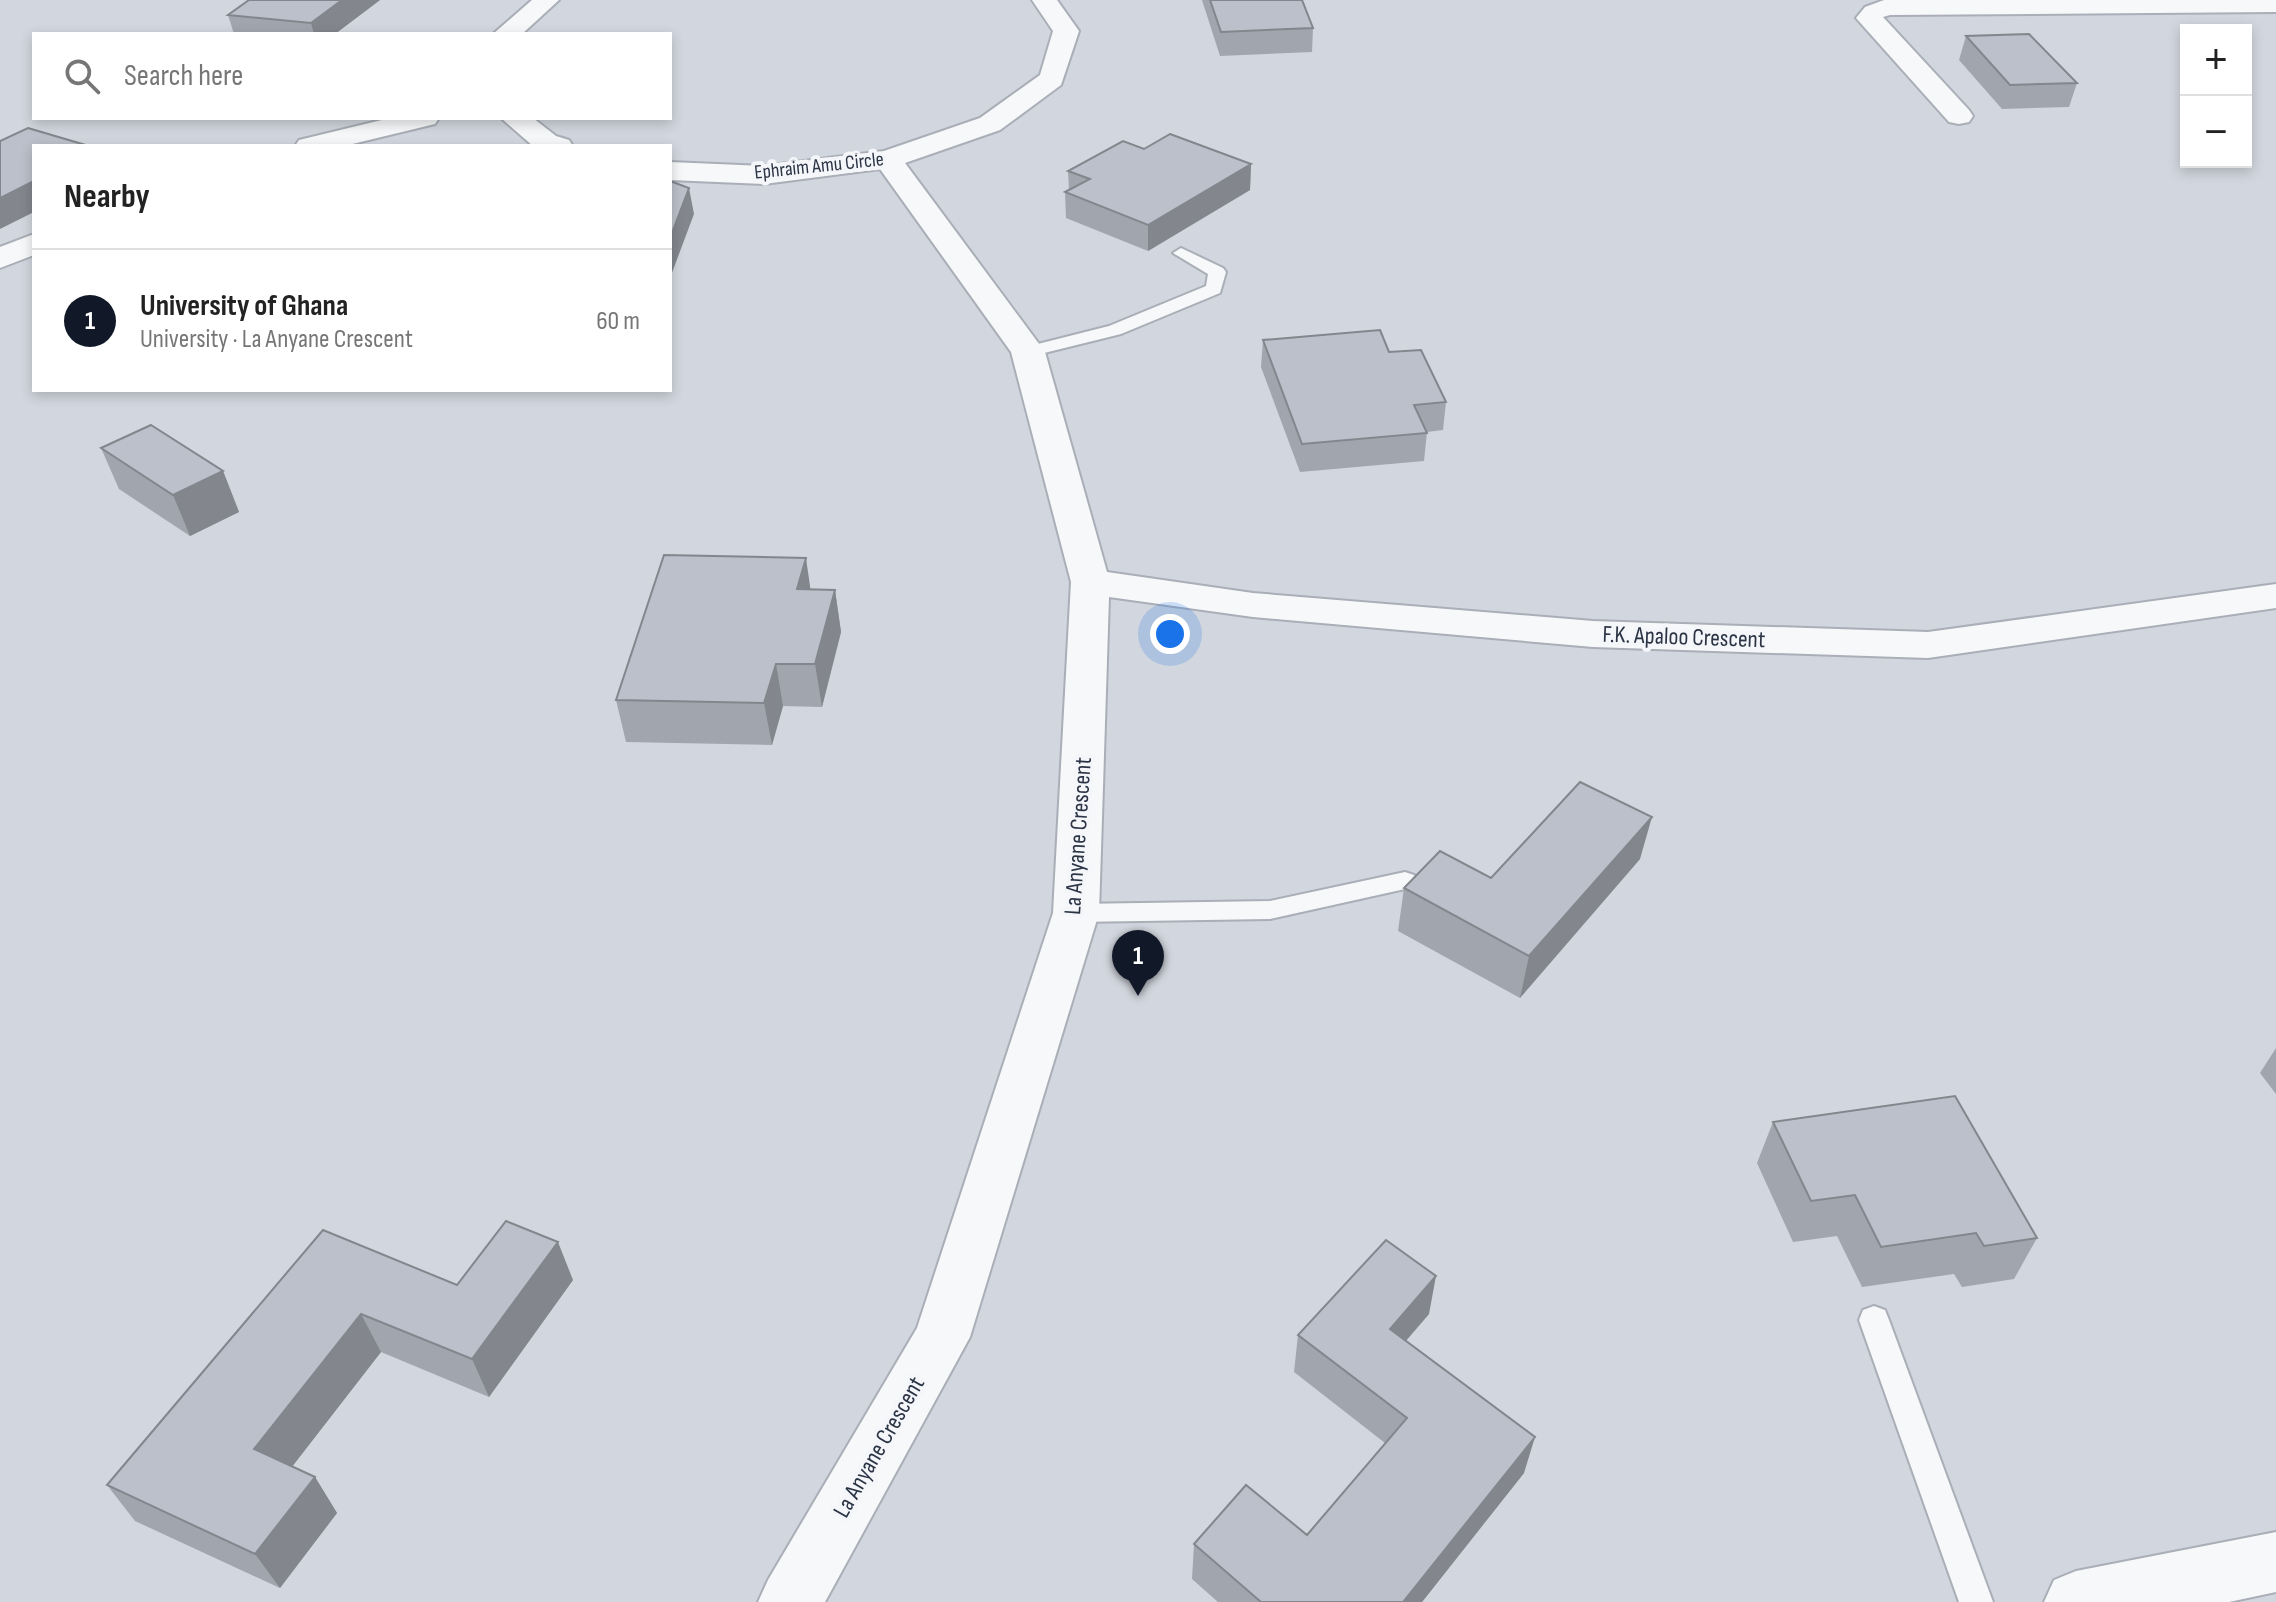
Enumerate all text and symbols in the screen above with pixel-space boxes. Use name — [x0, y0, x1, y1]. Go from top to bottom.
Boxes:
map controls — [2180, 24, 2252, 168]
button: + — [2180, 24, 2252, 96]
search box — [32, 32, 672, 120]
icon: search — [60, 54, 104, 98]
text: Search here — [124, 58, 243, 94]
button: − — [2180, 96, 2252, 168]
street label: Ephraim Amu Circle — [753, 147, 885, 185]
text: Nearby — [64, 176, 150, 217]
text: University of Ghana — [140, 288, 348, 324]
text: 1 — [85, 306, 95, 337]
text: 60 m — [596, 306, 640, 337]
text: University · La Anyane Crescent — [140, 324, 413, 355]
your location — [1150, 614, 1190, 654]
street label: F.K. Apaloo Crescent — [1602, 620, 1766, 654]
street label: La Anyane Crescent — [1058, 756, 1098, 916]
pin: 1 — [1112, 930, 1164, 996]
street label: La Anyane Crescent — [827, 1371, 931, 1523]

